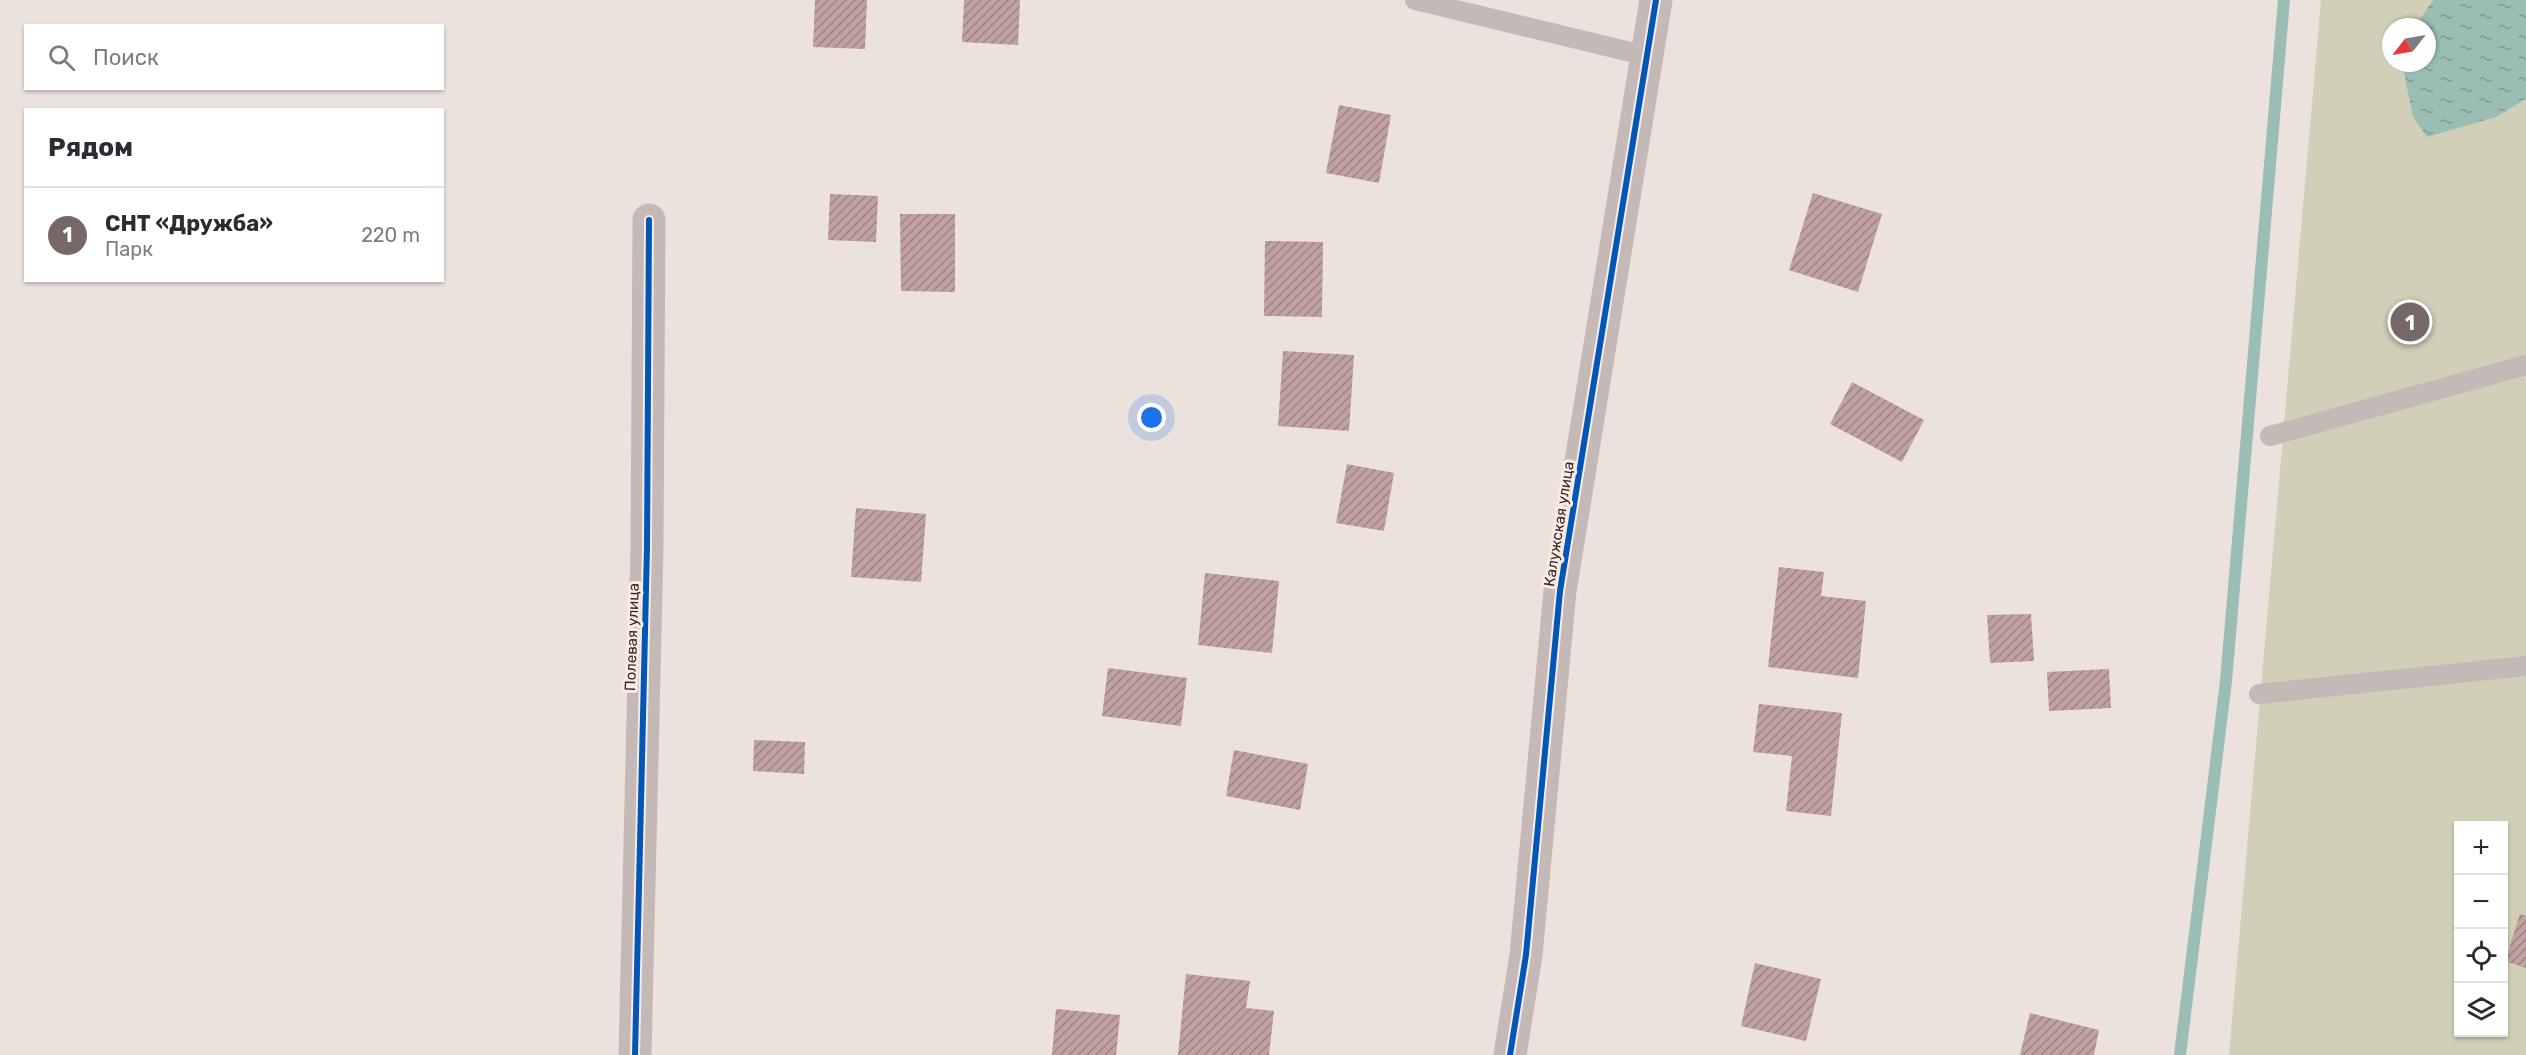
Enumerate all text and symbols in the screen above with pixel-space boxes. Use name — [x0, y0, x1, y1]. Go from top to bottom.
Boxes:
north arrow — [2382, 18, 2436, 72]
search box — [24, 24, 444, 90]
icon: search — [45, 41, 78, 74]
text: Поиск — [93, 44, 159, 71]
text: Рядом — [48, 132, 133, 163]
text: СНТ «Дружба» — [105, 210, 273, 237]
text: 1 — [63, 223, 72, 247]
text: 220 m — [361, 223, 420, 247]
text: Парк — [105, 237, 153, 261]
pin: 1 — [2390, 300, 2430, 344]
your location — [1137, 403, 1166, 432]
street label: Калужская улица — [1540, 460, 1578, 588]
street label: Полевая улица — [621, 583, 643, 691]
map controls — [2454, 821, 2508, 1037]
button: + — [2454, 821, 2508, 875]
button: − — [2454, 875, 2508, 929]
button: locate — [2454, 929, 2508, 983]
button: layers — [2454, 983, 2508, 1037]

